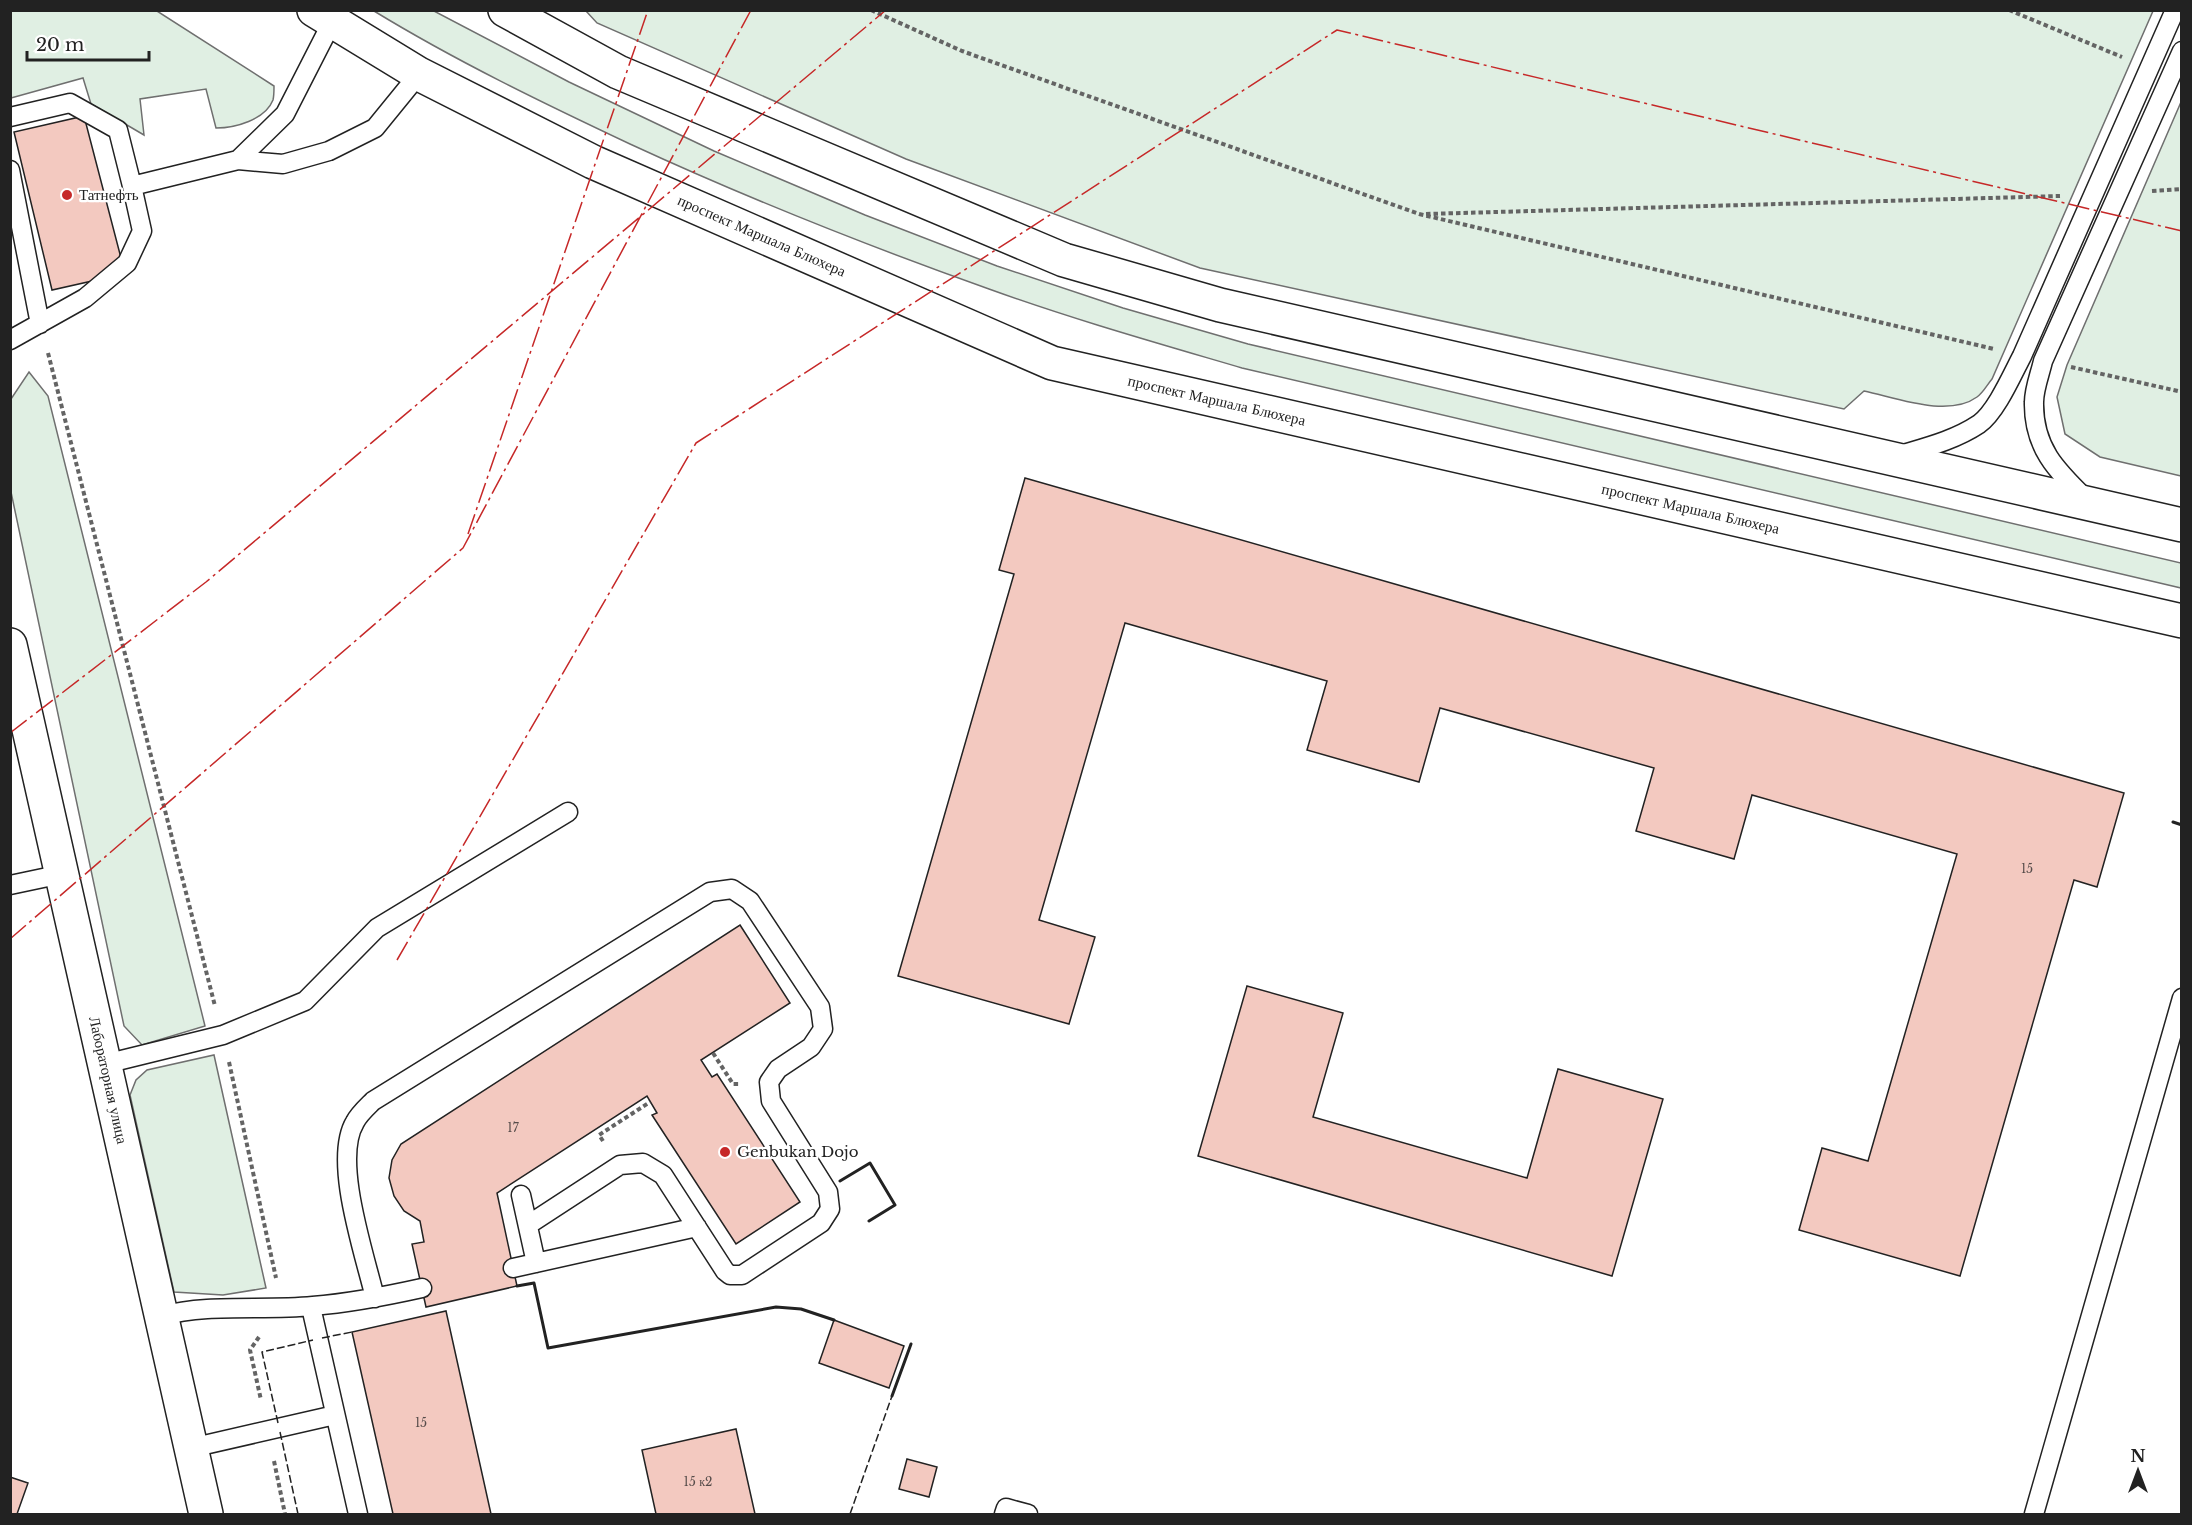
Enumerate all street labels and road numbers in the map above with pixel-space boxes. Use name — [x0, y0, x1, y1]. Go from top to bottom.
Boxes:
street label: проспект Маршала Блюхера — [675, 190, 849, 281]
street label: проспект Маршала Блюхера — [1126, 371, 1308, 430]
street label: проспект Маршала Блюхера — [1600, 479, 1782, 538]
street label: Лабораторная улица — [85, 1014, 132, 1146]

